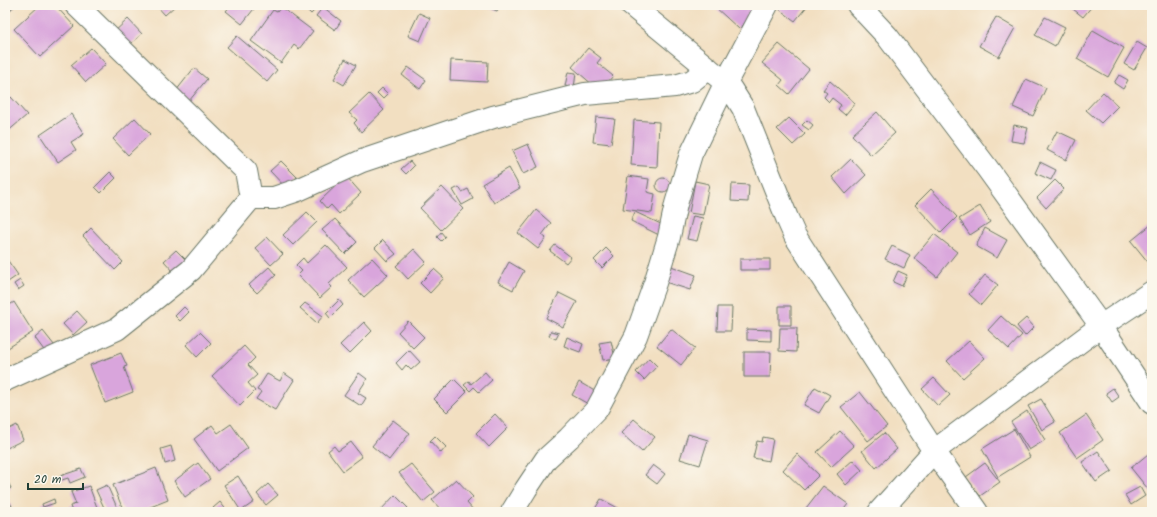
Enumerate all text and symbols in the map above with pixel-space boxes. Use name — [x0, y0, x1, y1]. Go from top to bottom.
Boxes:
scale bar — [28, 465, 83, 491]
text: 20 m — [34, 470, 62, 489]

